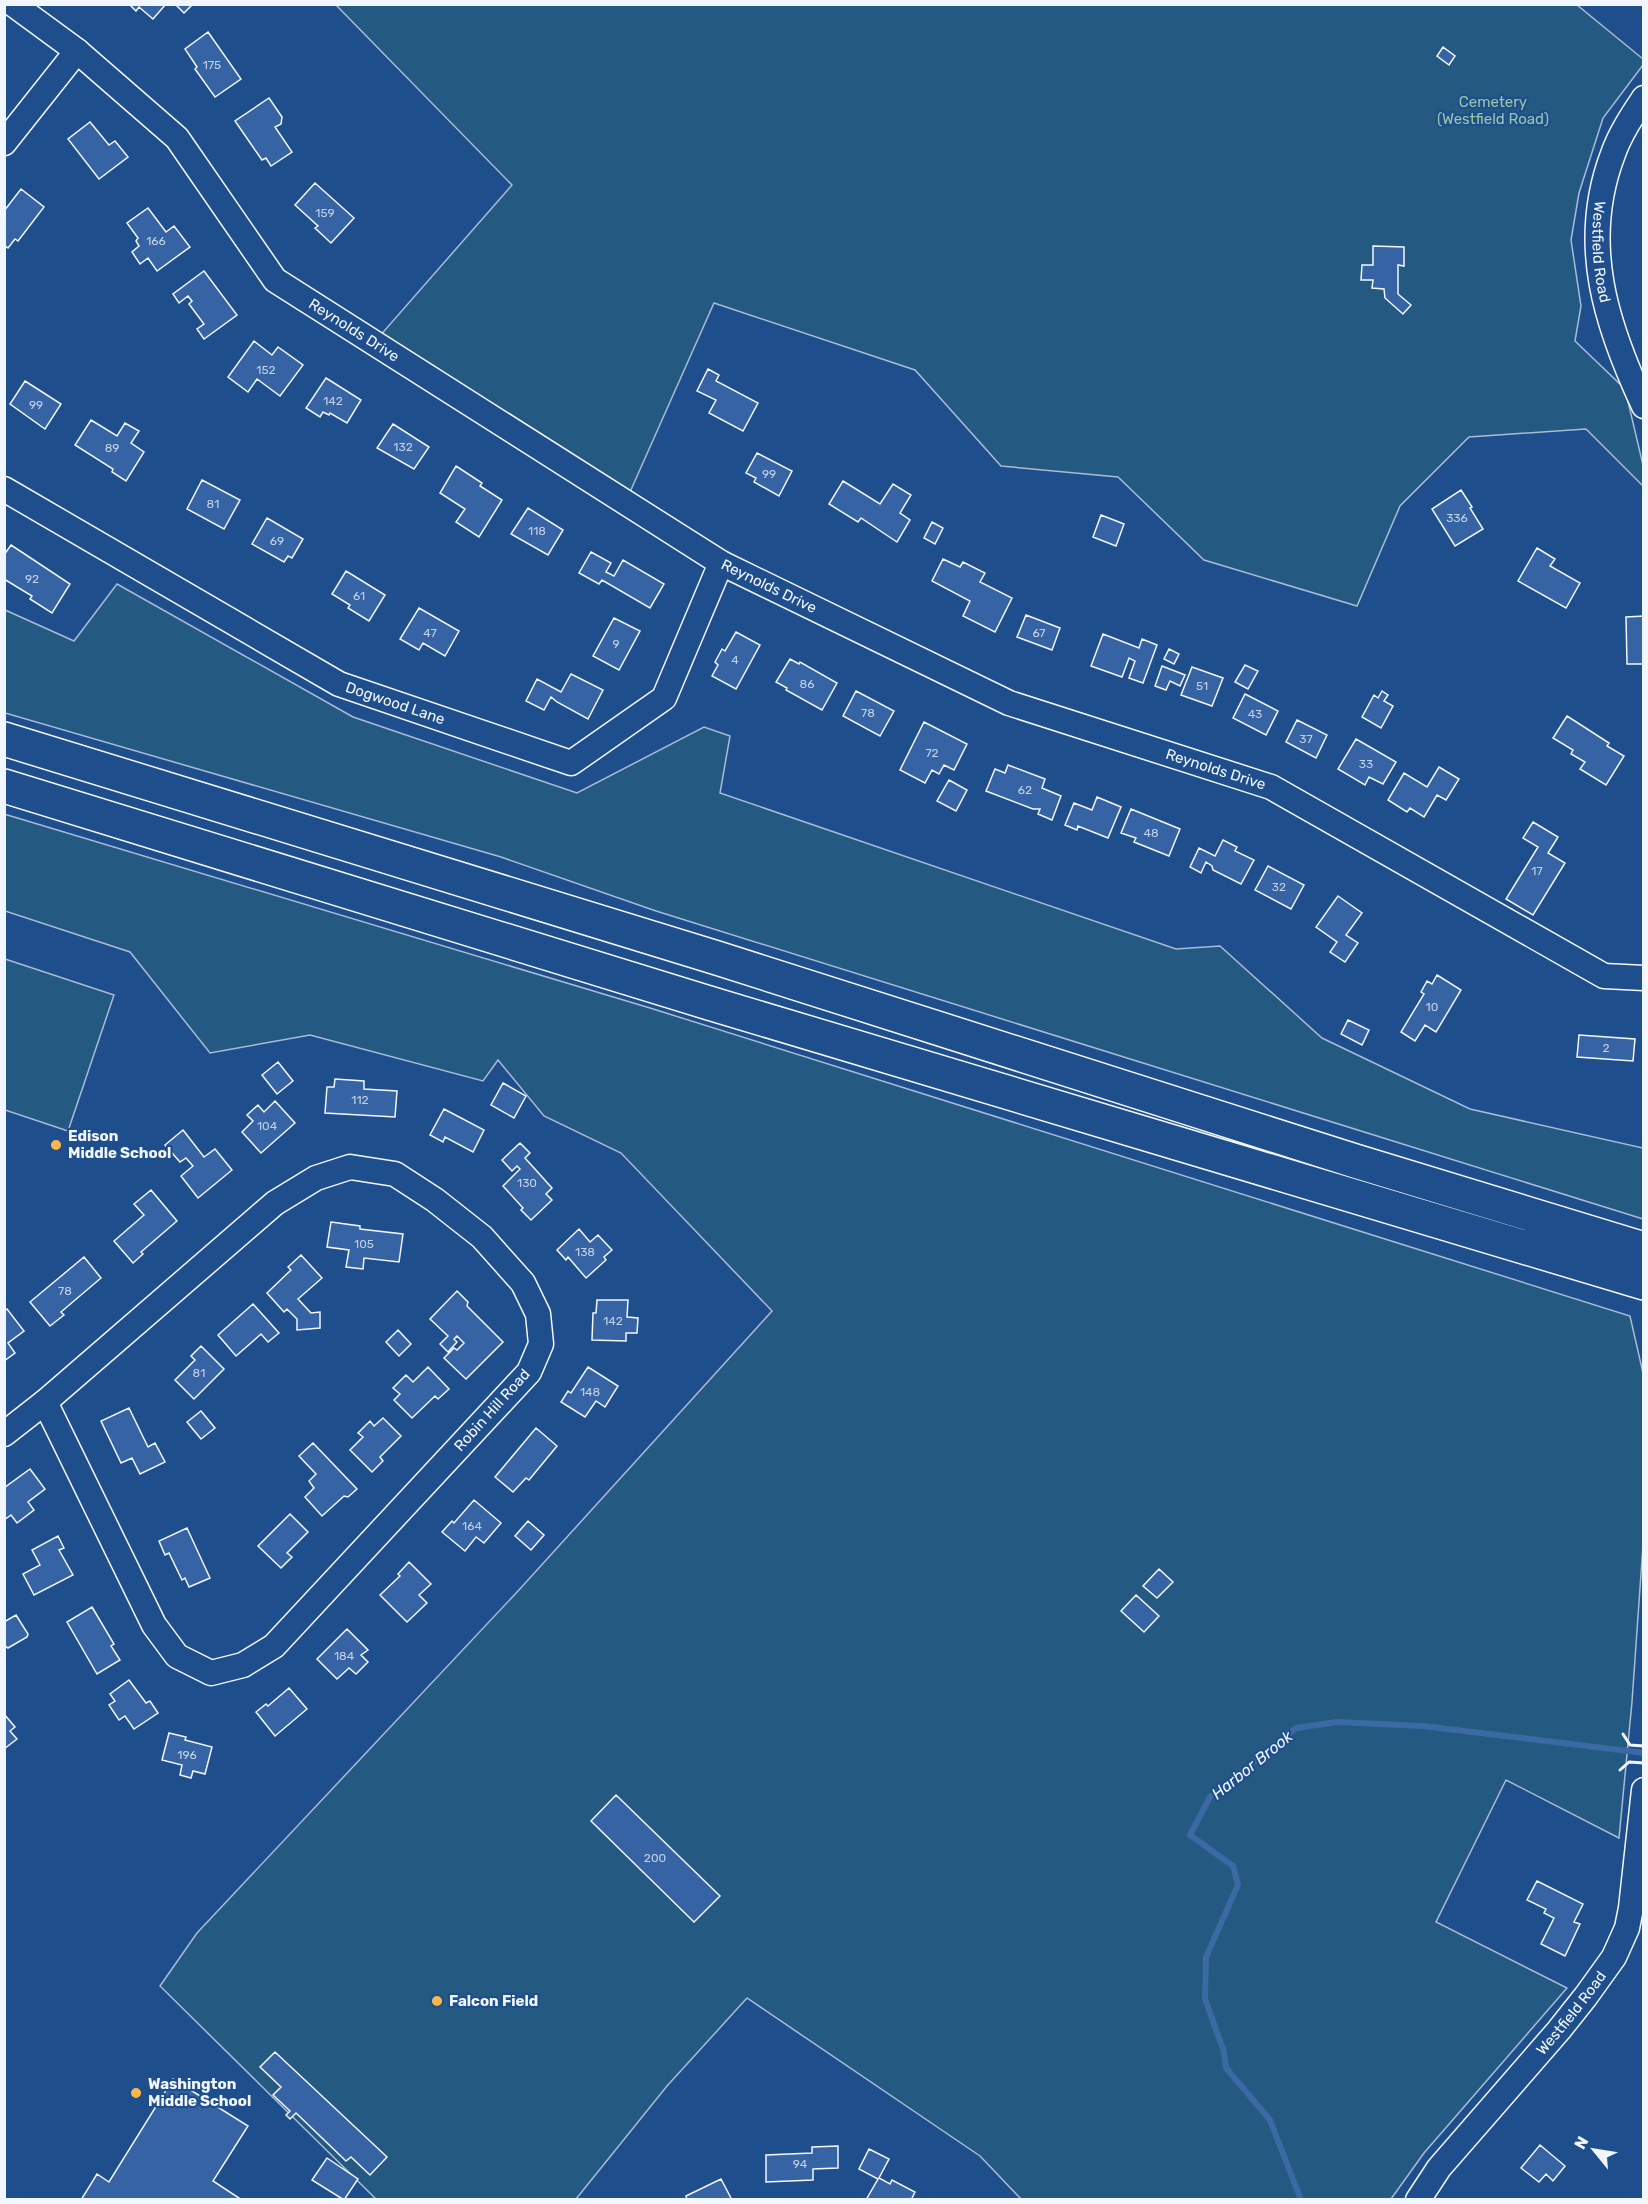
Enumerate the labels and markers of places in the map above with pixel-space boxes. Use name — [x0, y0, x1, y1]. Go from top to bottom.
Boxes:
place label: Edison Middle School — [68, 1127, 171, 1162]
marker: Edison Middle School — [49, 1138, 63, 1152]
place label: Falcon Field — [449, 1992, 538, 2010]
marker: Falcon Field — [430, 1994, 444, 2008]
place label: Washington Middle School — [148, 2075, 251, 2110]
marker: Washington Middle School — [129, 2086, 143, 2100]

